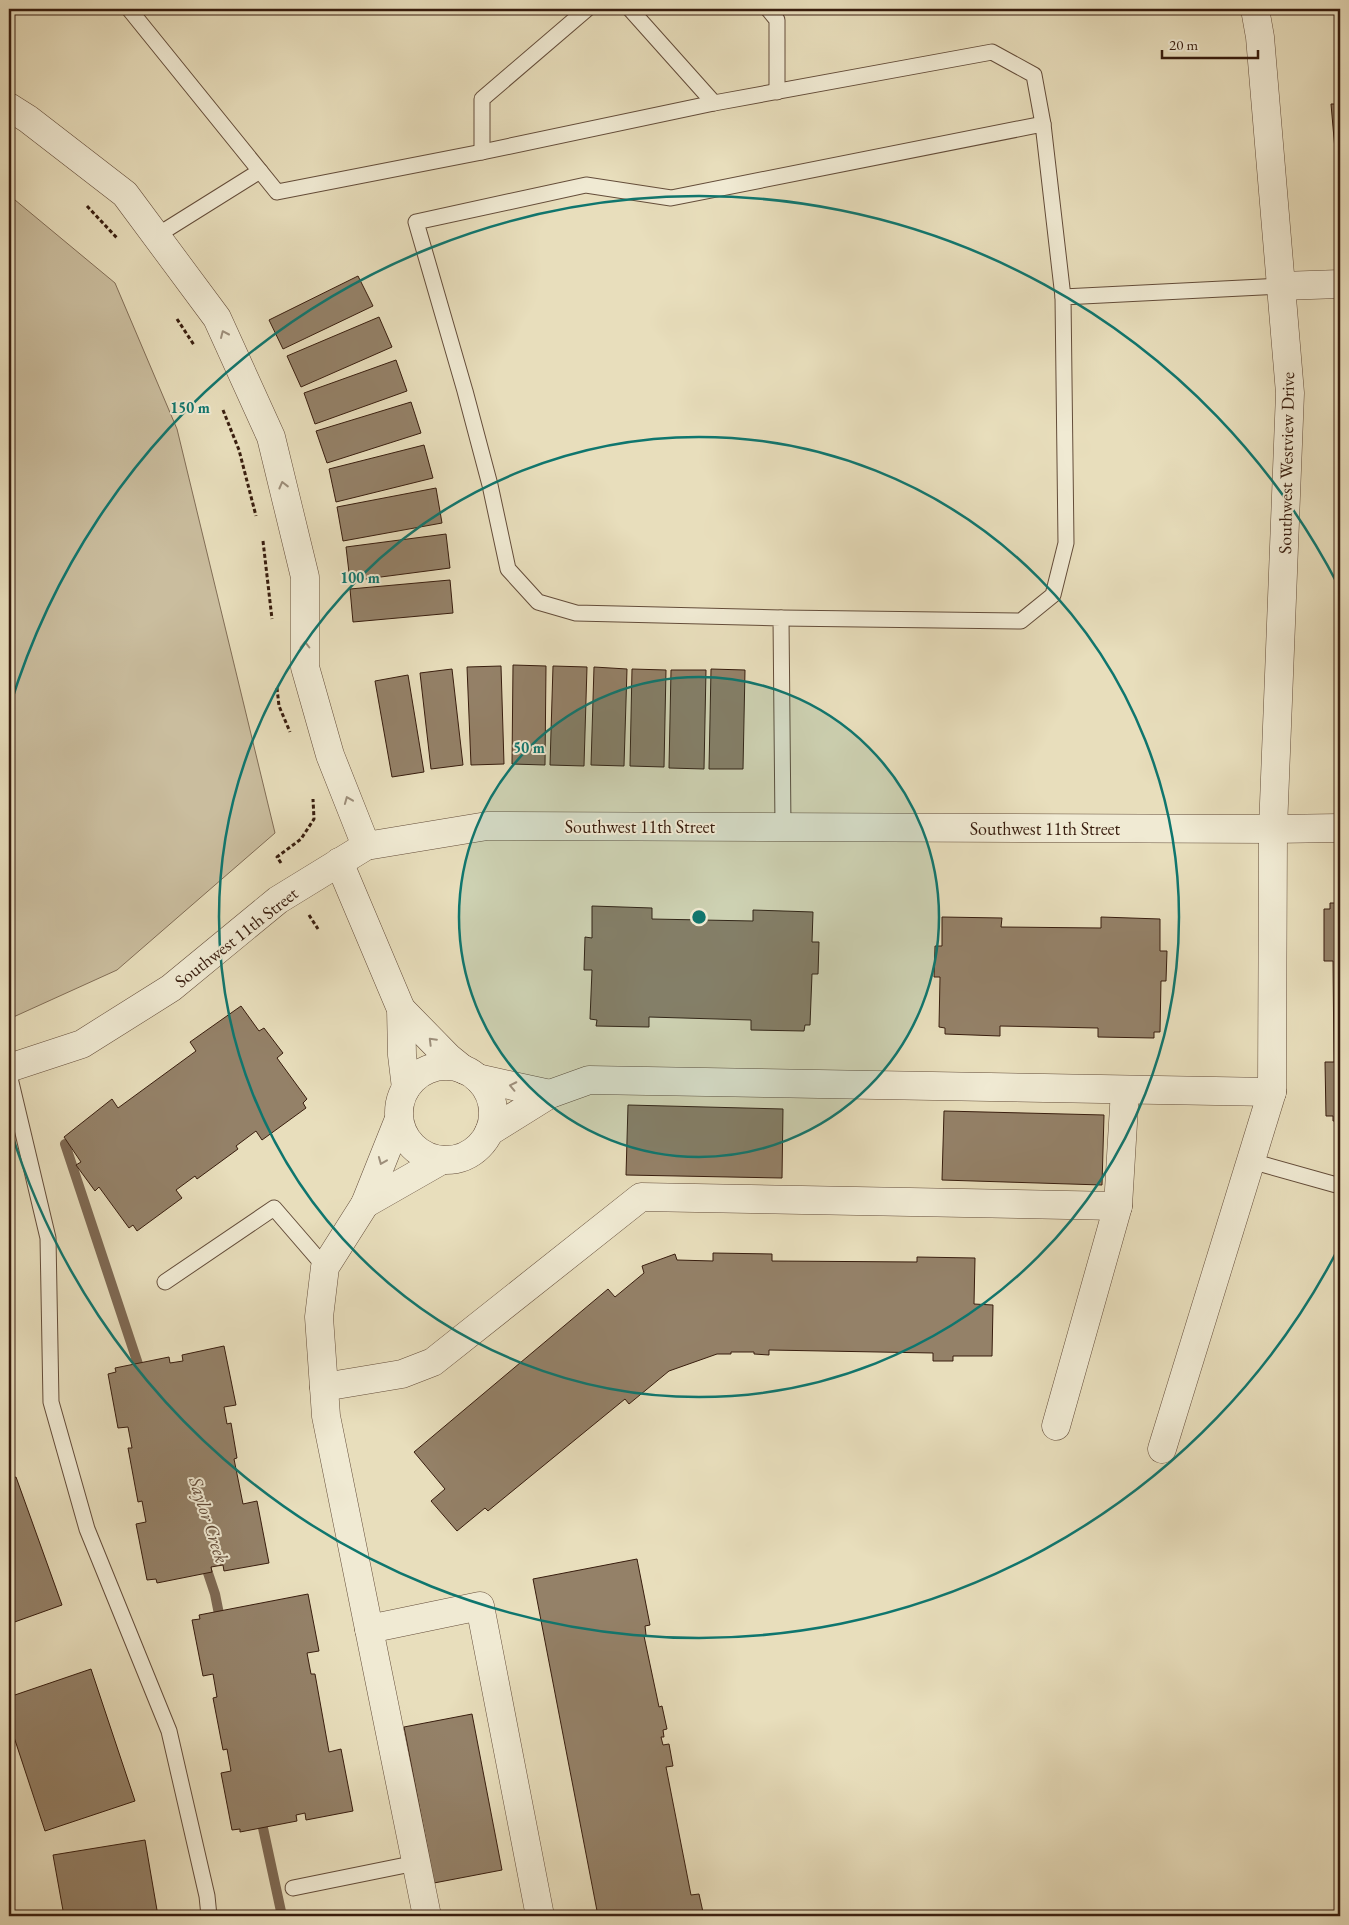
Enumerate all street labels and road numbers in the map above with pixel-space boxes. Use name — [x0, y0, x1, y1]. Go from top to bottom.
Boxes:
street label: Southwest Westview Drive — [1273, 372, 1299, 554]
street label: Southwest 11th Street — [565, 815, 716, 838]
street label: Southwest 11th Street — [970, 817, 1121, 840]
street label: Southwest 11th Street — [170, 881, 303, 992]

